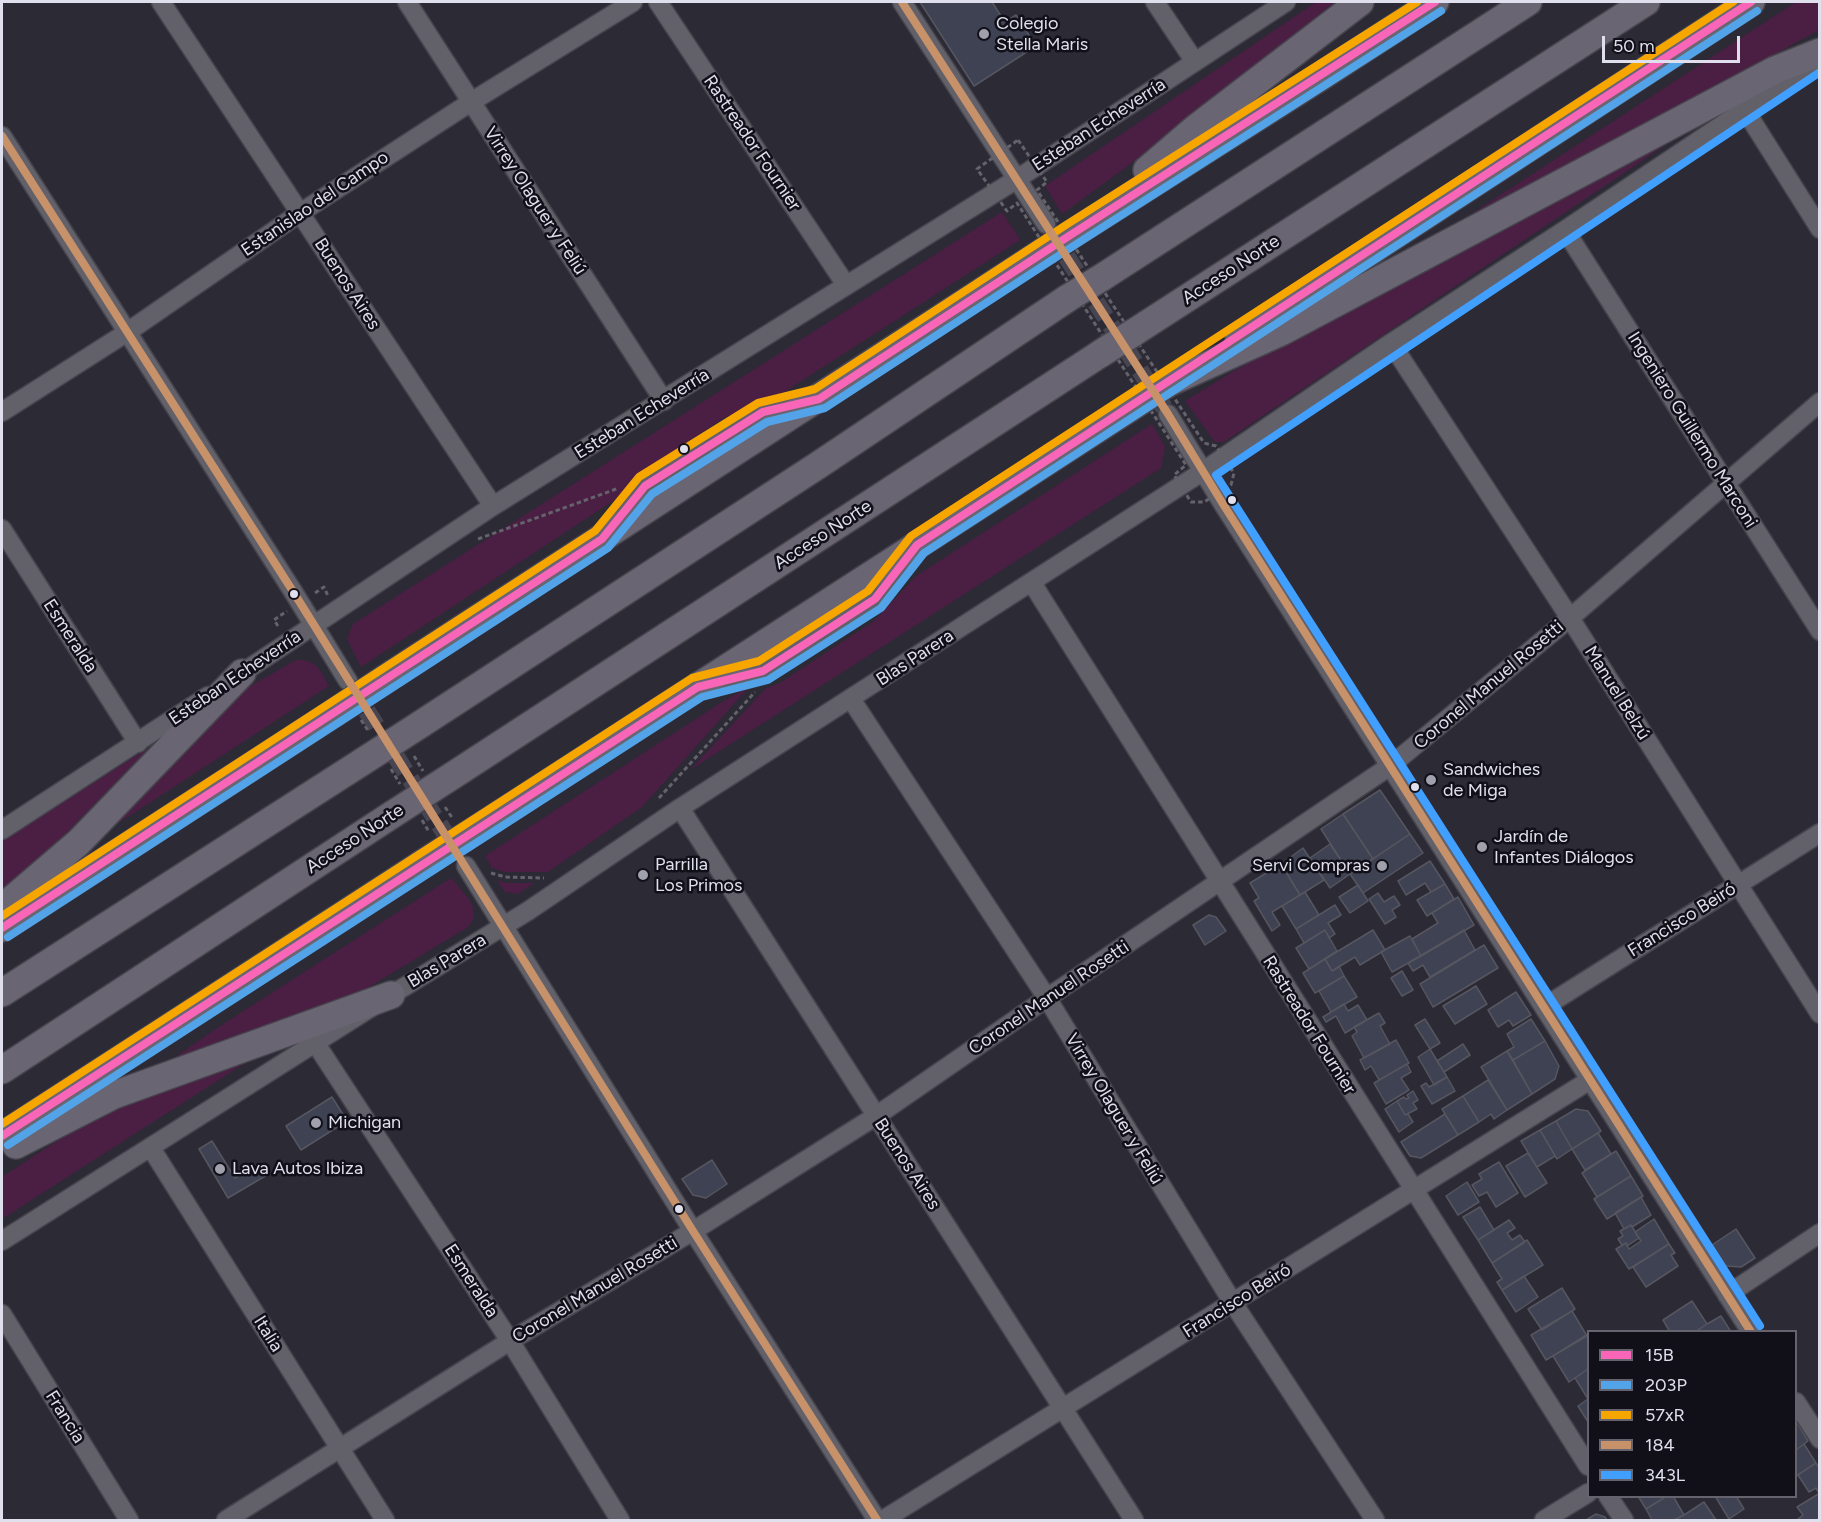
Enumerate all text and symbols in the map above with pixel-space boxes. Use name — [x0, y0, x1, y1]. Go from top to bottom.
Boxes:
place label: Colegio Stella Maris — [996, 13, 1088, 56]
scale bar — [1605, 24, 1743, 62]
marker: Colegio Stella Maris — [977, 27, 991, 41]
text: 50 m — [1613, 35, 1655, 57]
street label: Rastreador Fournier — [699, 71, 805, 215]
street label: Esteban Echeverría — [1028, 74, 1170, 176]
street label: Virrey Olaguer y Feliú — [479, 123, 591, 279]
street label: Estanislao del Campo — [237, 147, 393, 261]
street label: Acceso Norte — [1178, 231, 1284, 309]
street label: Buenos Aires — [309, 234, 385, 334]
street label: Ingeniero Guillermo Marconi — [1623, 328, 1761, 532]
street label: Esteban Echeverría — [571, 364, 713, 464]
unlabelled marker — [678, 443, 690, 455]
unlabelled marker — [1226, 494, 1238, 506]
street label: Acceso Norte — [770, 496, 876, 574]
unlabelled marker — [288, 588, 300, 600]
street label: Esmeralda — [38, 595, 102, 677]
street label: Coronel Manuel Rosetti — [1410, 616, 1568, 754]
street label: Blas Parera — [872, 625, 958, 691]
street label: Esteban Echeverría — [165, 626, 305, 730]
street label: Manuel Belzú — [1580, 642, 1654, 744]
place label: Sandwiches de Miga — [1443, 759, 1540, 802]
marker: Sandwiches de Miga — [1424, 773, 1438, 787]
unlabelled marker — [1409, 781, 1421, 793]
street label: Acceso Norte — [302, 800, 408, 878]
place label: Jardín de Infantes Diálogos — [1494, 826, 1634, 868]
marker: Jardín de Infantes Diálogos — [1475, 840, 1489, 854]
place label: Parrilla Los Primos — [655, 854, 742, 896]
place label: Servi Compras — [1252, 855, 1370, 877]
marker: Servi Compras — [1375, 859, 1389, 873]
marker: Parrilla Los Primos — [636, 868, 650, 882]
street label: Francisco Beiró — [1624, 878, 1740, 962]
street label: Blas Parera — [404, 929, 490, 993]
street label: Coronel Manuel Rosetti — [965, 936, 1133, 1060]
street label: Rastreador Fournier — [1258, 952, 1360, 1098]
street label: Virrey Olaguer y Feliú — [1060, 1030, 1168, 1188]
place label: Michigan — [328, 1112, 401, 1134]
street label: Buenos Aires — [869, 1114, 945, 1214]
marker: Michigan — [309, 1116, 323, 1130]
place label: Lava Autos Ibiza — [232, 1158, 363, 1180]
marker: Lava Autos Ibiza — [213, 1162, 227, 1176]
unlabelled marker — [673, 1203, 685, 1215]
street label: Coronel Manuel Rosetti — [509, 1232, 681, 1348]
street label: Esmeralda — [439, 1240, 503, 1322]
street label: Francisco Beiró — [1179, 1259, 1295, 1343]
street label: Italia — [249, 1312, 287, 1356]
legend — [1587, 1330, 1797, 1498]
text: 15B — [1645, 1344, 1674, 1366]
text: 203P — [1645, 1374, 1687, 1396]
street label: Francia — [40, 1387, 90, 1447]
text: 57xR — [1645, 1404, 1685, 1426]
text: 184 — [1645, 1434, 1675, 1456]
text: 343L — [1645, 1464, 1685, 1486]

